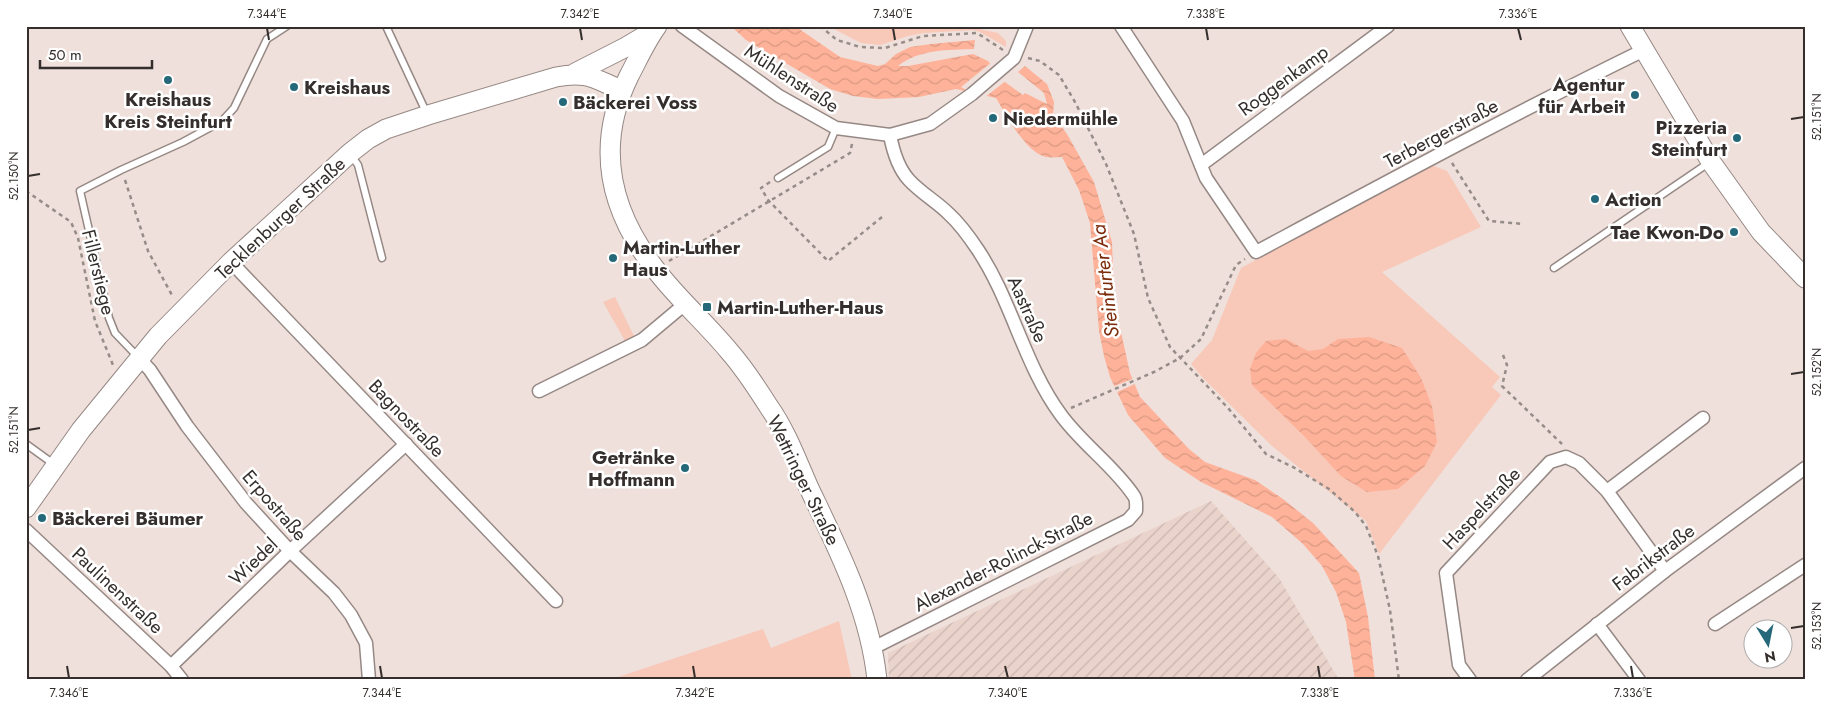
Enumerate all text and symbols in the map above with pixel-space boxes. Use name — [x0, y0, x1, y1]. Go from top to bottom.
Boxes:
text: 7.344°E — [247, 5, 287, 23]
text: 7.342°E — [560, 5, 600, 23]
text: 7.340°E — [873, 5, 913, 23]
text: 7.338°E — [1187, 5, 1225, 23]
text: 7.336°E — [1499, 5, 1537, 23]
scale bar — [40, 38, 152, 70]
street label: Mühlenstraße — [739, 38, 844, 119]
street label: Roggenkamp — [1233, 38, 1334, 122]
text: 50 m — [48, 44, 82, 66]
place label: Agentur für Arbeit — [1538, 71, 1625, 120]
marker: Kreishaus Kreis Steinfurt — [162, 74, 174, 86]
place label: Kreishaus — [304, 74, 391, 101]
marker: Kreishaus — [288, 81, 300, 93]
place label: Kreishaus Kreis Steinfurt — [104, 86, 232, 135]
place label: Bäckerei Voss — [573, 89, 698, 116]
marker: Agentur für Arbeit — [1629, 89, 1641, 101]
street label: Terbergerstraße — [1379, 92, 1503, 175]
text: 52.151°N — [1808, 93, 1826, 141]
marker: Bäckerei Voss — [557, 96, 569, 108]
place label: Niedermühle — [1003, 105, 1118, 132]
marker: Niedermühle — [987, 112, 999, 124]
place label: Pizzeria Steinfurt — [1651, 114, 1727, 163]
marker: Pizzeria Steinfurt — [1731, 132, 1743, 144]
text: 52.150°N — [5, 151, 23, 201]
street label: Tecklenburger Straße — [209, 151, 352, 286]
place label: Action — [1604, 186, 1662, 213]
marker: Action — [1589, 193, 1601, 205]
place label: Tae Kwon-Do — [1610, 219, 1724, 246]
water label: Steinfurter Aa — [1084, 223, 1127, 339]
marker: Tae Kwon-Do — [1728, 226, 1740, 238]
street label: Fillerstiege — [75, 227, 122, 318]
place label: Martin-Luther Haus — [623, 234, 741, 283]
marker: Martin-Luther Haus — [607, 252, 619, 264]
street label: Aastraße — [1001, 272, 1054, 347]
place label: Martin-Luther-Haus — [717, 294, 884, 321]
marker: Martin-Luther-Haus — [701, 301, 713, 313]
text: 52.152°N — [1808, 348, 1826, 396]
street label: Bagnostraße — [362, 373, 451, 464]
text: 52.151°N — [5, 406, 23, 454]
street label: Wettringer Straße — [760, 411, 847, 550]
place label: Getränke Hoffmann — [588, 444, 675, 493]
street label: Haspelstraße — [1436, 461, 1527, 555]
marker: Getränke Hoffmann — [679, 462, 691, 474]
street label: Erpostraße — [236, 464, 313, 547]
street label: Alexander-Rolinck-Straße — [909, 504, 1098, 618]
place label: Bäckerei Bäumer — [52, 505, 204, 532]
marker: Bäckerei Bäumer — [36, 512, 48, 524]
street label: Fabrikstraße — [1606, 517, 1700, 597]
street label: Wiedel — [223, 531, 284, 591]
street label: Paulinenstraße — [66, 541, 170, 640]
text: 52.153°N — [1808, 602, 1826, 650]
north arrow — [1744, 618, 1794, 668]
text: N — [1763, 646, 1777, 668]
text: 7.346°E — [49, 684, 89, 702]
text: 7.344°E — [362, 684, 402, 702]
text: 7.342°E — [675, 684, 715, 702]
text: 7.340°E — [988, 684, 1028, 702]
text: 7.338°E — [1301, 684, 1339, 702]
text: 7.336°E — [1614, 684, 1652, 702]

